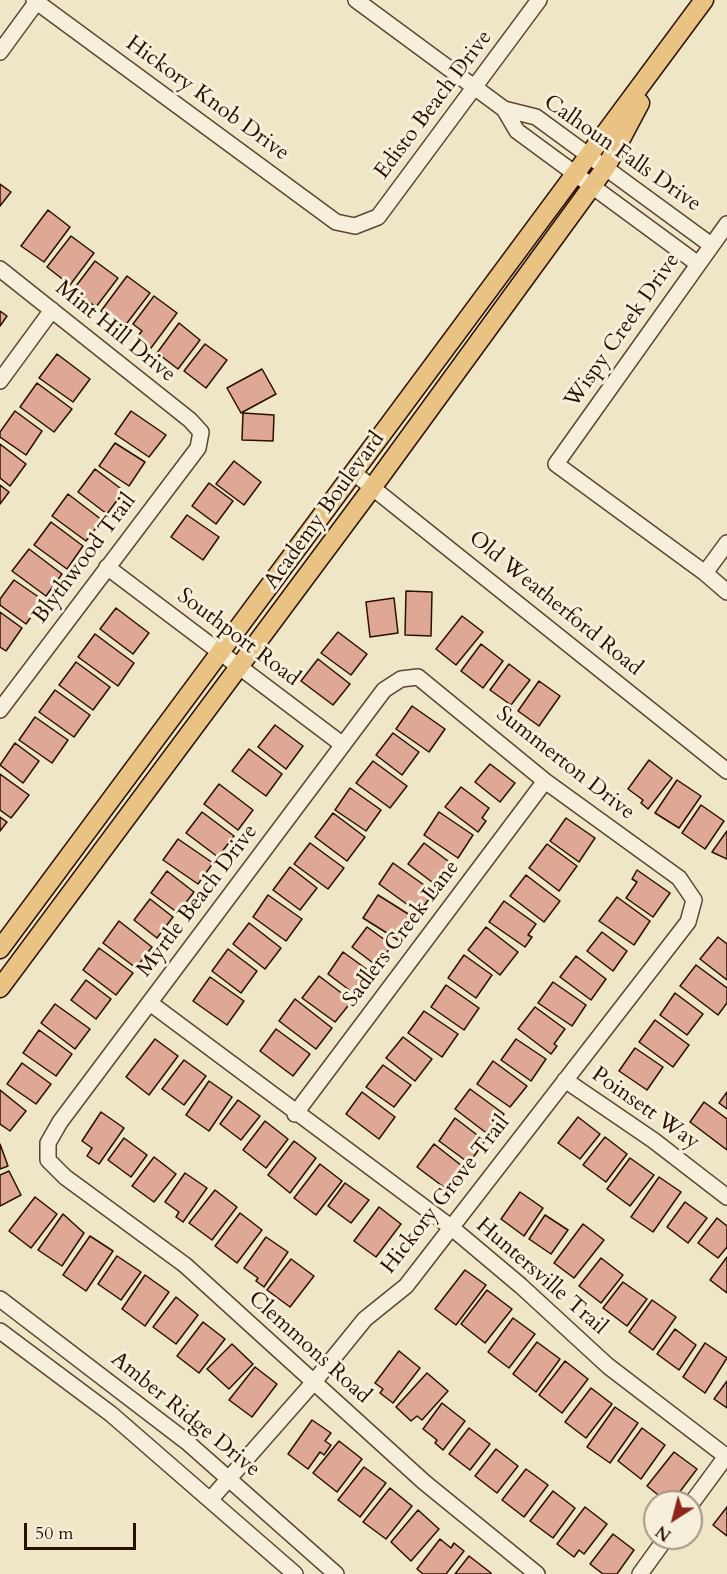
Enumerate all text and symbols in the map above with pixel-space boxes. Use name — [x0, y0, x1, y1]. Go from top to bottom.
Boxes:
street label: Edisto Beach Drive — [370, 25, 498, 185]
street label: Hickory Knob Drive — [120, 31, 294, 167]
street label: Calhoun Falls Drive — [538, 90, 706, 218]
street label: Wispy Creek Drive — [560, 249, 686, 413]
street label: Mint Hill Drive — [50, 275, 180, 389]
street label: Academy Boulevard — [259, 427, 391, 595]
street label: Blythwood Trail — [28, 489, 142, 629]
street label: Old Weatherford Road — [463, 526, 647, 682]
street label: Southport Road — [171, 583, 305, 693]
street label: Summerton Drive — [490, 702, 640, 826]
street label: Myrtle Beach Drive — [132, 819, 264, 983]
street label: Sadlers Creek Lane — [338, 855, 466, 1013]
street label: Poinsett Way — [586, 1062, 704, 1156]
street label: Hickory Grove Trail — [376, 1111, 516, 1279]
street label: Huntersville Trail — [470, 1213, 612, 1341]
street label: Clemmons Road — [242, 1286, 376, 1410]
street label: Amber Ridge Drive — [105, 1347, 265, 1483]
north arrow — [643, 1490, 703, 1550]
scale bar — [27, 1511, 140, 1549]
text: N — [652, 1520, 676, 1546]
text: 50 m — [35, 1521, 74, 1546]

